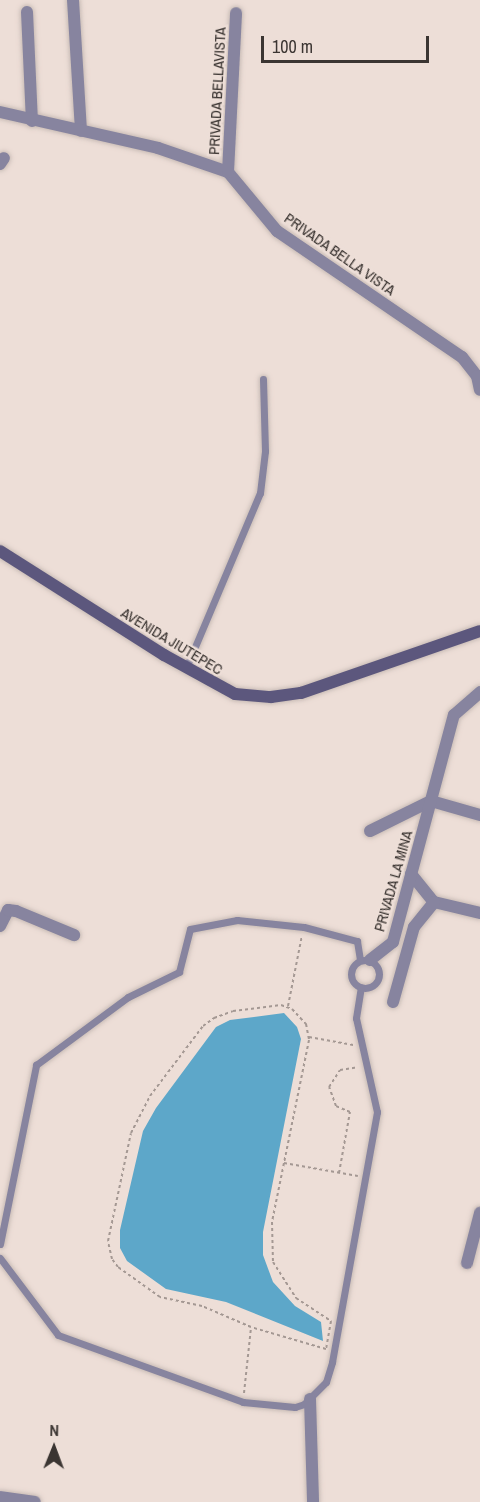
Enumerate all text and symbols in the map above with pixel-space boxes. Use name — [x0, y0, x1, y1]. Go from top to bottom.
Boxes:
scale bar — [264, 24, 432, 62]
street label: PRIVADA BELLAVISTA — [205, 26, 229, 156]
text: 100 m — [272, 34, 313, 59]
street label: PRIVADA BELLA VISTA — [280, 209, 400, 299]
street label: AVENIDA JIUTEPEC — [118, 603, 226, 679]
street label: PRIVADA LA MINA — [370, 828, 416, 934]
north arrow — [24, 1418, 84, 1478]
text: N — [49, 1419, 59, 1441]

